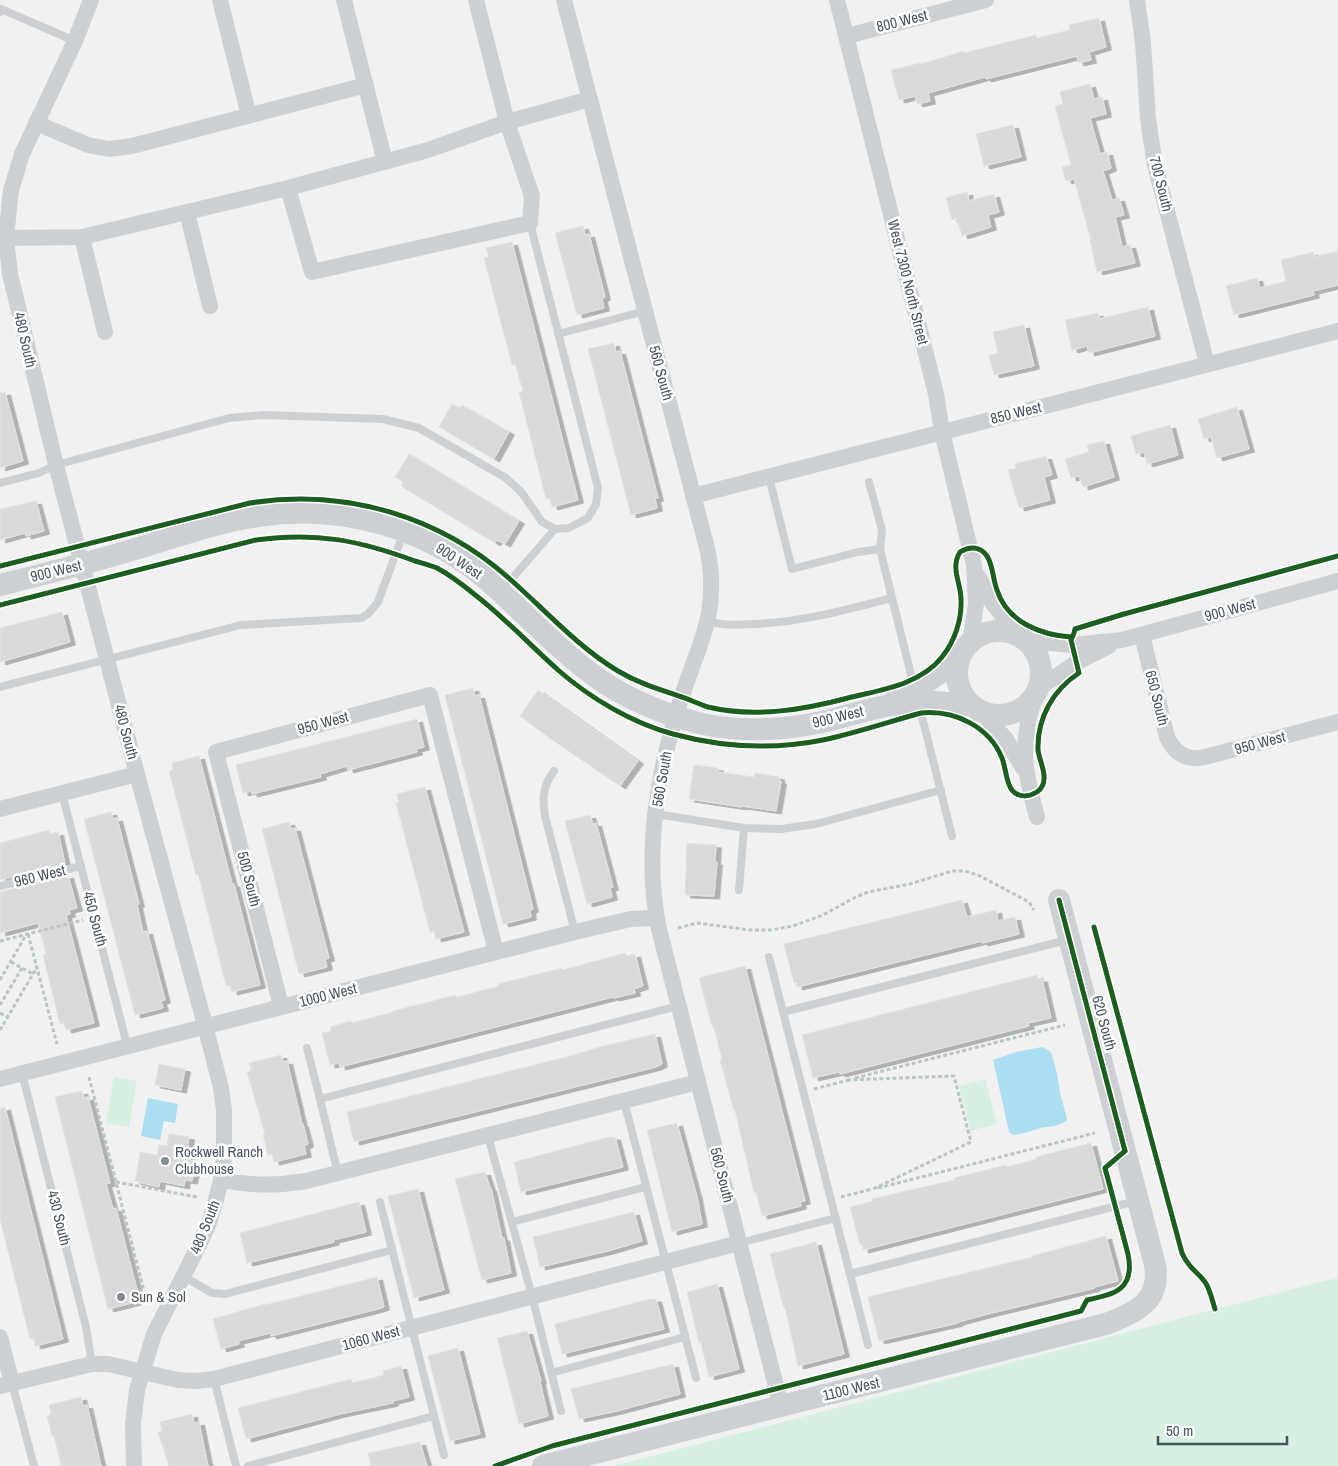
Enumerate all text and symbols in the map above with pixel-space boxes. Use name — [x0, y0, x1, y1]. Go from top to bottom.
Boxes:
street label: 800 West — [874, 4, 930, 37]
street label: 700 South — [1145, 154, 1178, 214]
street label: West 7300 North Street — [883, 217, 934, 347]
street label: 480 South — [9, 310, 42, 370]
street label: 560 South — [644, 343, 679, 403]
street label: 850 West — [988, 396, 1044, 429]
street label: 900 West — [432, 537, 487, 584]
street label: 900 West — [28, 554, 84, 587]
street label: 900 West — [1202, 593, 1258, 626]
street label: 650 South — [1141, 668, 1174, 728]
street label: 900 West — [810, 700, 866, 733]
street label: 480 South — [109, 702, 144, 762]
street label: 950 West — [295, 706, 351, 739]
street label: 950 West — [1232, 726, 1288, 759]
street label: 560 South — [646, 749, 677, 808]
street label: 500 South — [233, 849, 266, 909]
street label: 960 West — [12, 859, 68, 892]
street label: 450 South — [78, 889, 113, 949]
street label: 1000 West — [297, 977, 359, 1012]
street label: 620 South — [1087, 993, 1122, 1053]
place label: Rockwell Ranch Clubhouse — [175, 1141, 263, 1179]
street label: 560 South — [706, 1145, 739, 1205]
marker: Rockwell Ranch Clubhouse — [159, 1155, 171, 1167]
street label: 430 South — [43, 1188, 76, 1248]
street label: 480 South — [184, 1197, 225, 1257]
place label: Sun & Sol — [131, 1286, 186, 1307]
marker: Sun & Sol — [115, 1291, 127, 1303]
street label: 1060 West — [340, 1320, 402, 1355]
street label: 1100 West — [820, 1371, 882, 1406]
scale bar — [1158, 1414, 1287, 1446]
text: 50 m — [1166, 1420, 1193, 1441]

